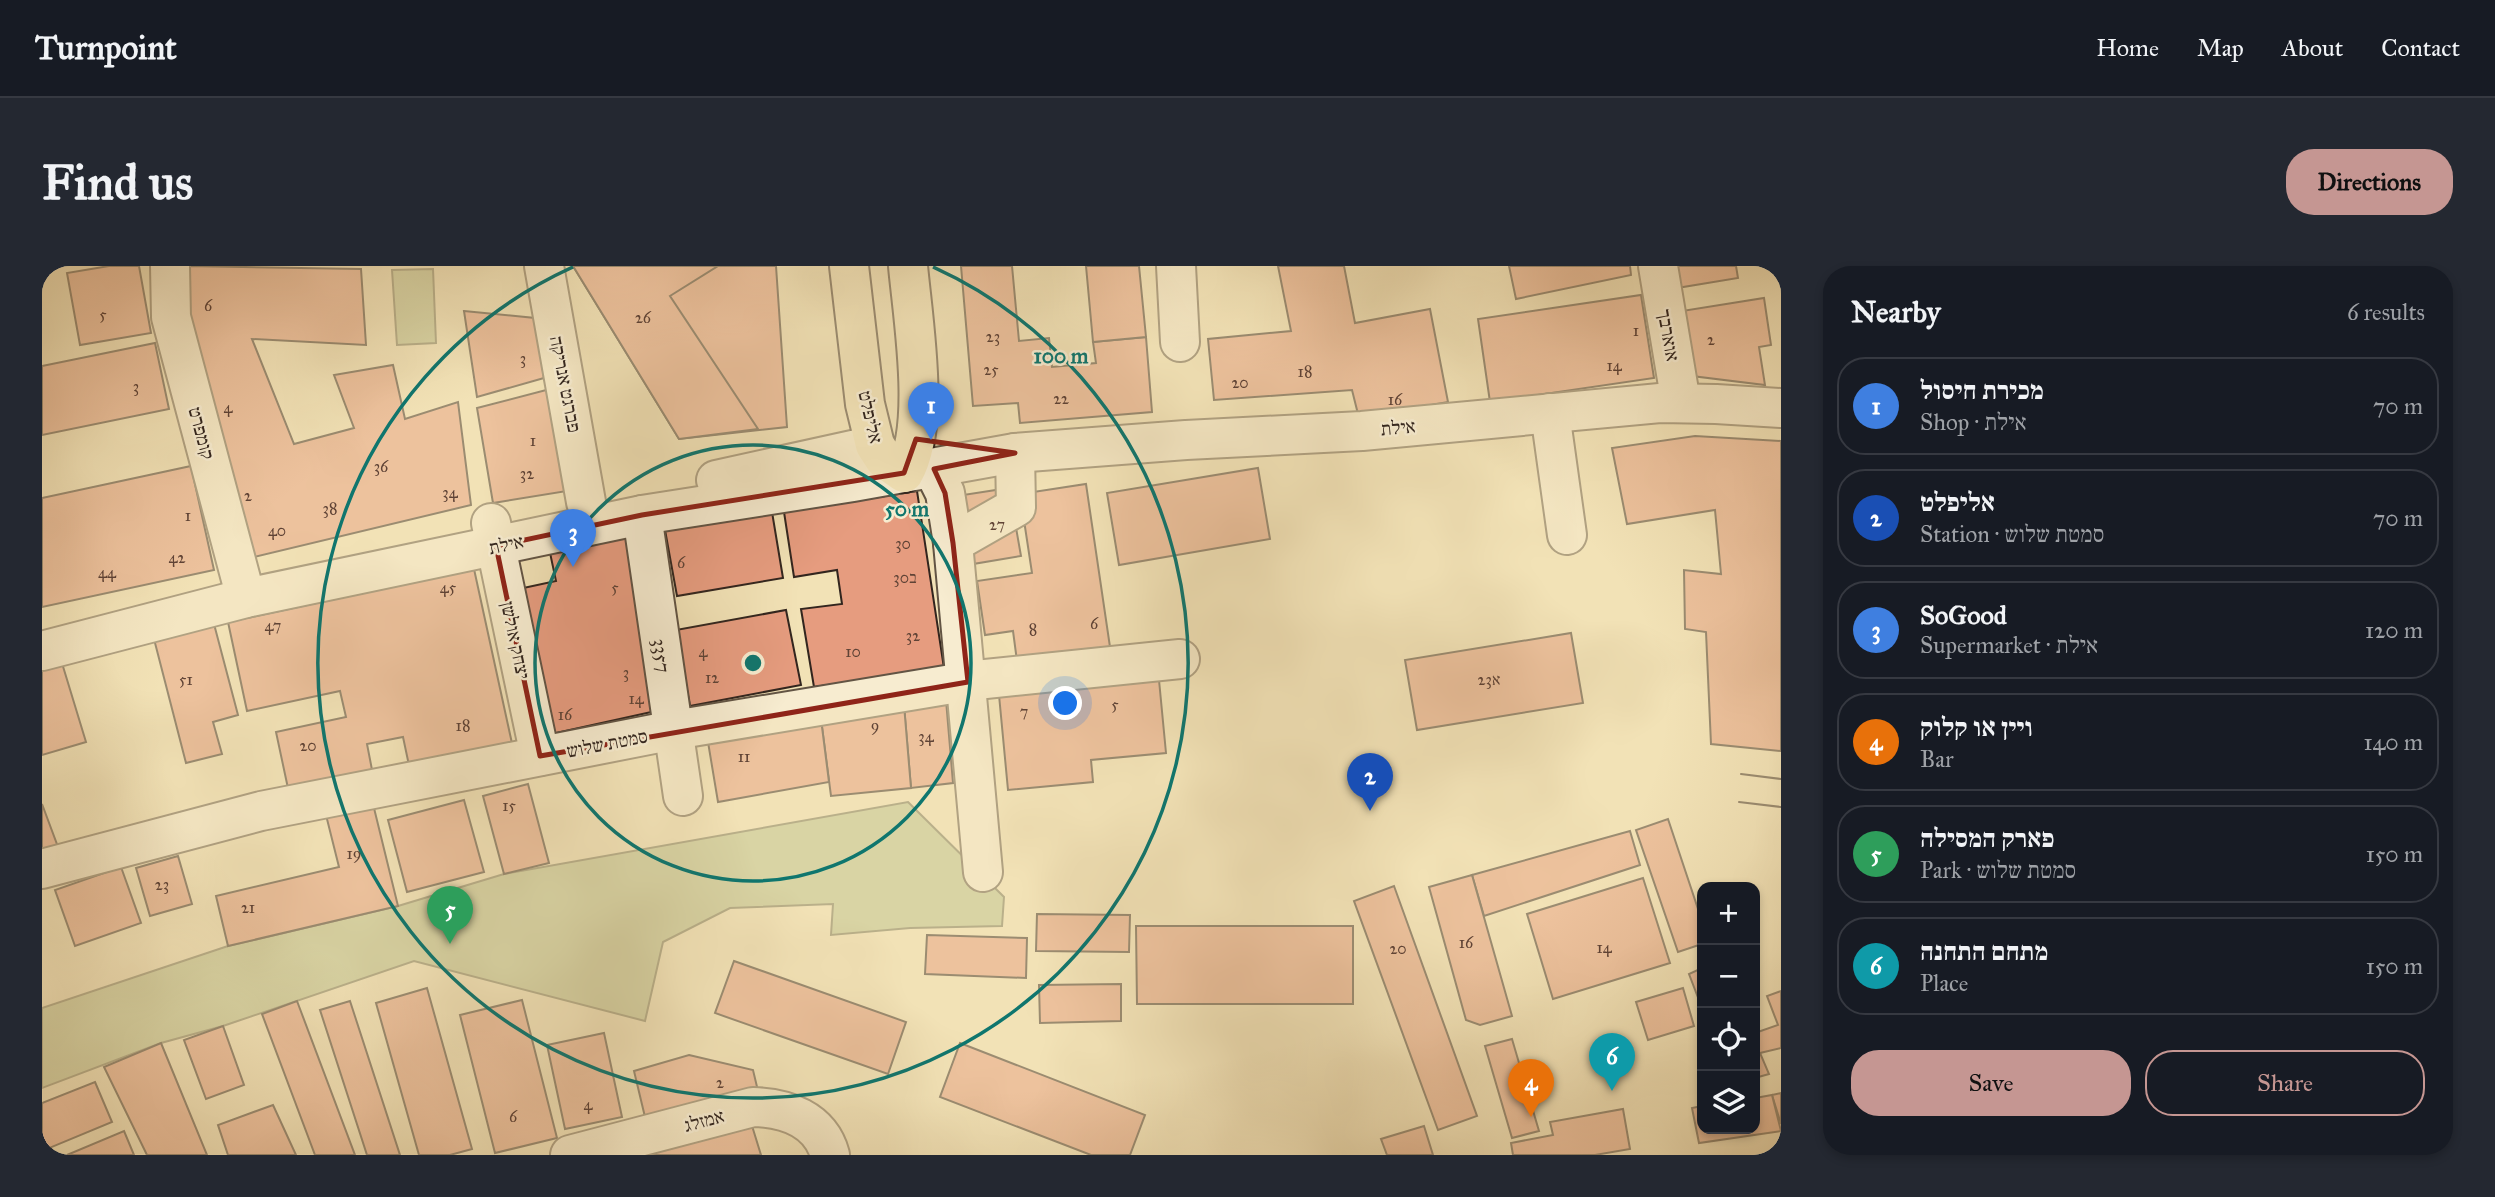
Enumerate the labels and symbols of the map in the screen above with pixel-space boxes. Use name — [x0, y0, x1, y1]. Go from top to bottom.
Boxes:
house number: 6 — [204, 296, 213, 315]
house number: 5 — [99, 305, 107, 324]
street label: אוארבך — [1653, 307, 1684, 363]
house number: 26 — [635, 308, 652, 327]
house number: 1 — [1633, 321, 1639, 340]
house number: 23 — [986, 327, 1000, 346]
house number: 2 — [1707, 330, 1715, 349]
street label: פברגט אנריקה — [545, 334, 586, 434]
text: 100 m — [1034, 343, 1089, 369]
house number: 3 — [520, 349, 526, 368]
house number: 14 — [1606, 356, 1623, 375]
house number: 25 — [983, 360, 999, 379]
house number: 18 — [1298, 362, 1312, 381]
house number: 20 — [1231, 373, 1249, 392]
house number: 3 — [133, 377, 139, 396]
pin: 1 — [908, 382, 954, 440]
street label: אליפלט — [853, 389, 888, 446]
house number: 22 — [1053, 389, 1069, 408]
house number: 16 — [1388, 390, 1403, 409]
house number: 4 — [224, 398, 234, 417]
street label: קומפרט — [183, 404, 220, 462]
street label: אילת — [1380, 415, 1417, 440]
house number: 1 — [530, 431, 536, 450]
house number: 36 — [374, 457, 389, 476]
house number: 32 — [520, 464, 534, 483]
house number: 34 — [442, 483, 459, 502]
house number: 2 — [244, 486, 252, 505]
text: 50 m — [885, 496, 929, 522]
house number: 38 — [323, 499, 337, 518]
house number: 1 — [185, 506, 191, 525]
pin: 3 — [550, 509, 596, 567]
house number: 27 — [989, 515, 1005, 534]
house number: 40 — [268, 521, 286, 540]
street label: אילת — [487, 530, 526, 559]
house number: 30 — [895, 534, 911, 553]
house number: 42 — [169, 548, 186, 567]
house number: 6 — [677, 553, 686, 572]
house number: 44 — [98, 563, 117, 582]
house number: 30ב — [893, 568, 917, 587]
house number: 45 — [440, 578, 457, 597]
house number: 5 — [611, 578, 619, 597]
street label: יצחק אולשן — [496, 599, 535, 681]
house number: 6 — [1090, 614, 1099, 633]
house number: 47 — [265, 616, 281, 635]
house number: 8 — [1029, 620, 1037, 639]
house number: 32 — [906, 626, 920, 645]
street label: 3357 — [648, 637, 676, 674]
house number: 4 — [699, 642, 709, 661]
house number: 10 — [845, 642, 861, 661]
centre of rings — [741, 651, 765, 675]
house number: 3 — [623, 663, 629, 682]
house number: 12 — [705, 668, 719, 687]
house number: 51 — [179, 670, 193, 689]
house number: 23א — [1478, 670, 1500, 689]
your location — [1048, 686, 1082, 720]
house number: 14 — [628, 689, 645, 708]
house number: 5 — [1111, 695, 1119, 714]
house number: 7 — [1020, 702, 1028, 721]
house number: 16 — [558, 705, 573, 724]
house number: 18 — [456, 716, 470, 735]
house number: 9 — [871, 716, 879, 735]
street label: סמטת שלוש — [564, 724, 650, 763]
house number: 34 — [918, 727, 935, 746]
house number: 20 — [299, 736, 317, 755]
house number: 11 — [738, 747, 750, 766]
pin: 2 — [1347, 753, 1393, 811]
house number: 15 — [502, 796, 516, 815]
house number: 19 — [347, 844, 361, 863]
house number: 23 — [155, 875, 169, 894]
pin: 5 — [427, 886, 473, 944]
house number: 21 — [241, 898, 255, 917]
house number: 16 — [1459, 933, 1474, 952]
house number: 14 — [1596, 938, 1613, 957]
house number: 20 — [1389, 939, 1407, 958]
pin: 6 — [1589, 1033, 1635, 1091]
pin: 4 — [1508, 1059, 1554, 1117]
house number: 2 — [716, 1073, 724, 1092]
house number: 4 — [584, 1095, 594, 1114]
street label: אמזלג — [681, 1104, 727, 1137]
house number: 6 — [509, 1107, 518, 1126]

